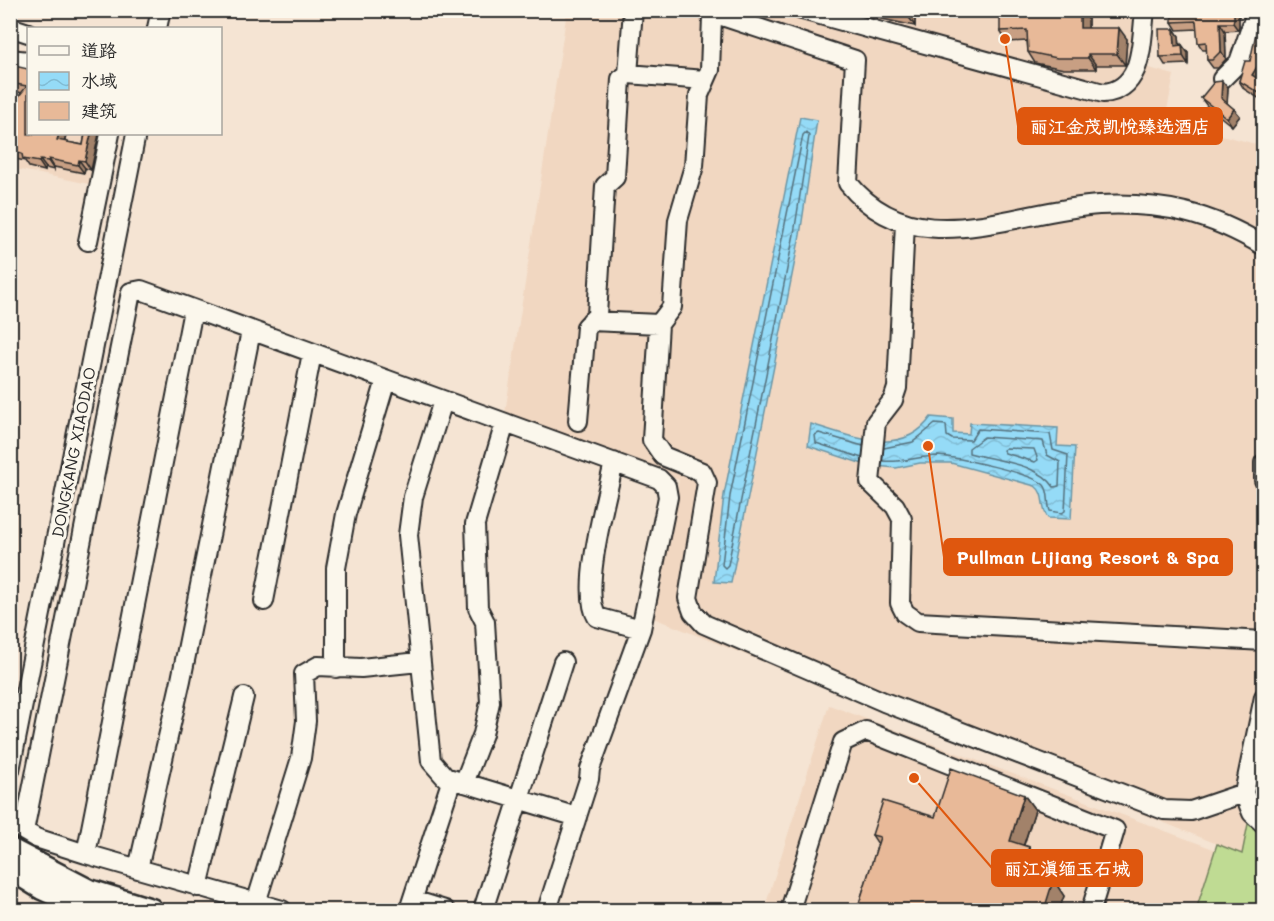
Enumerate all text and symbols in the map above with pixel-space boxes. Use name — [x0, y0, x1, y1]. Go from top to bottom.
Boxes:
legend — [27, 27, 222, 135]
text: 道路 — [81, 38, 117, 62]
text: 水域 — [81, 68, 117, 92]
text: 建筑 — [81, 98, 117, 122]
callout: 丽江金茂凯悦臻选酒店 — [1018, 108, 1222, 144]
text: 丽江金茂凯悦臻选酒店 — [1030, 114, 1210, 138]
street label: DONGKANG XIAODAO — [46, 365, 100, 539]
callout: Pullman Lijiang Resort & Spa — [944, 539, 1232, 575]
text: Pullman Lijiang Resort & Spa — [956, 545, 1220, 569]
callout: 丽江滇缅玉石城 — [992, 850, 1142, 886]
text: 丽江滇缅玉石城 — [1004, 856, 1130, 880]

